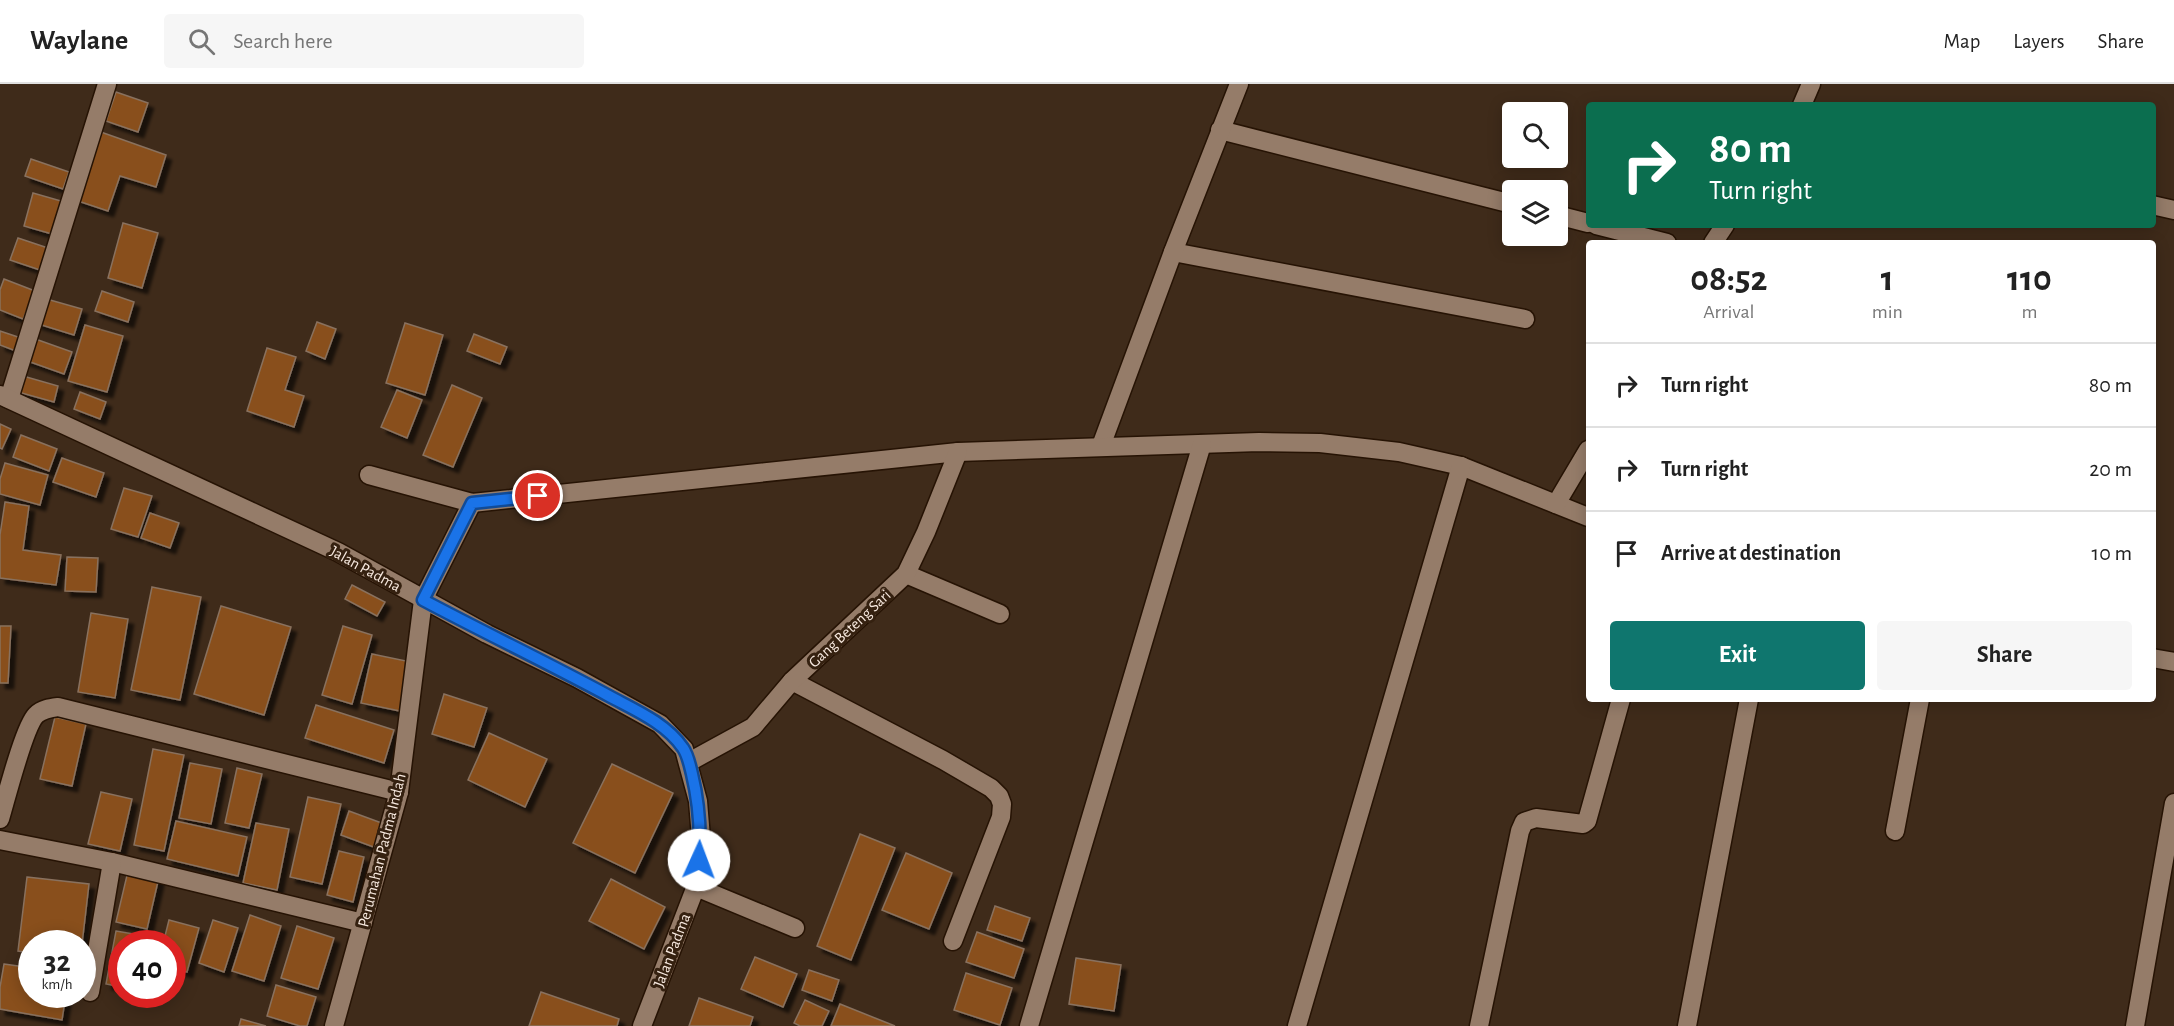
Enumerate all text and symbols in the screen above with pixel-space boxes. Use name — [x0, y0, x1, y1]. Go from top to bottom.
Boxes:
search box — [164, 14, 584, 68]
icon: search — [185, 25, 218, 58]
text: Waylane — [30, 27, 128, 55]
text: Search here — [233, 30, 333, 52]
text: Map — [1944, 31, 1980, 52]
text: Layers — [2013, 31, 2064, 52]
text: Share — [2097, 31, 2144, 52]
map controls — [1502, 102, 1568, 246]
button: search — [1502, 102, 1568, 168]
icon: right — [1610, 126, 1688, 204]
text: 80 m — [1709, 128, 1792, 170]
text: Turn right — [1709, 177, 1812, 204]
button: layers — [1502, 180, 1568, 246]
text: 08:52 — [1690, 261, 1767, 297]
text: 1 — [1881, 261, 1894, 297]
text: 110 — [2007, 261, 2052, 297]
text: Arrival — [1703, 302, 1755, 322]
text: min — [1872, 302, 1903, 322]
text: m — [2021, 302, 2037, 322]
icon: right — [1610, 369, 1643, 402]
text: Turn right — [1661, 374, 1748, 396]
text: 80 m — [2089, 374, 2132, 396]
icon: right — [1610, 453, 1643, 486]
text: Turn right — [1661, 458, 1748, 480]
text: 20 m — [2089, 458, 2132, 480]
pin — [512, 470, 563, 521]
icon: arrive — [521, 479, 554, 512]
icon: arrive — [1610, 537, 1643, 570]
text: Arrive at destination — [1661, 542, 1841, 564]
text: 10 m — [2092, 542, 2132, 564]
street label: Jalan Padma — [328, 543, 403, 595]
street label: Gang Beteng Sari — [806, 587, 894, 671]
button: Exit — [1610, 621, 1865, 690]
button: Share — [1877, 621, 2132, 690]
street label: Perumahan Padma Indah — [355, 772, 409, 929]
position arrow — [667, 828, 731, 892]
street label: Jalan Padma — [651, 911, 693, 990]
speed limit sign: 40 — [108, 930, 186, 1008]
text: 32 — [43, 947, 71, 977]
text: km/h — [42, 977, 72, 992]

